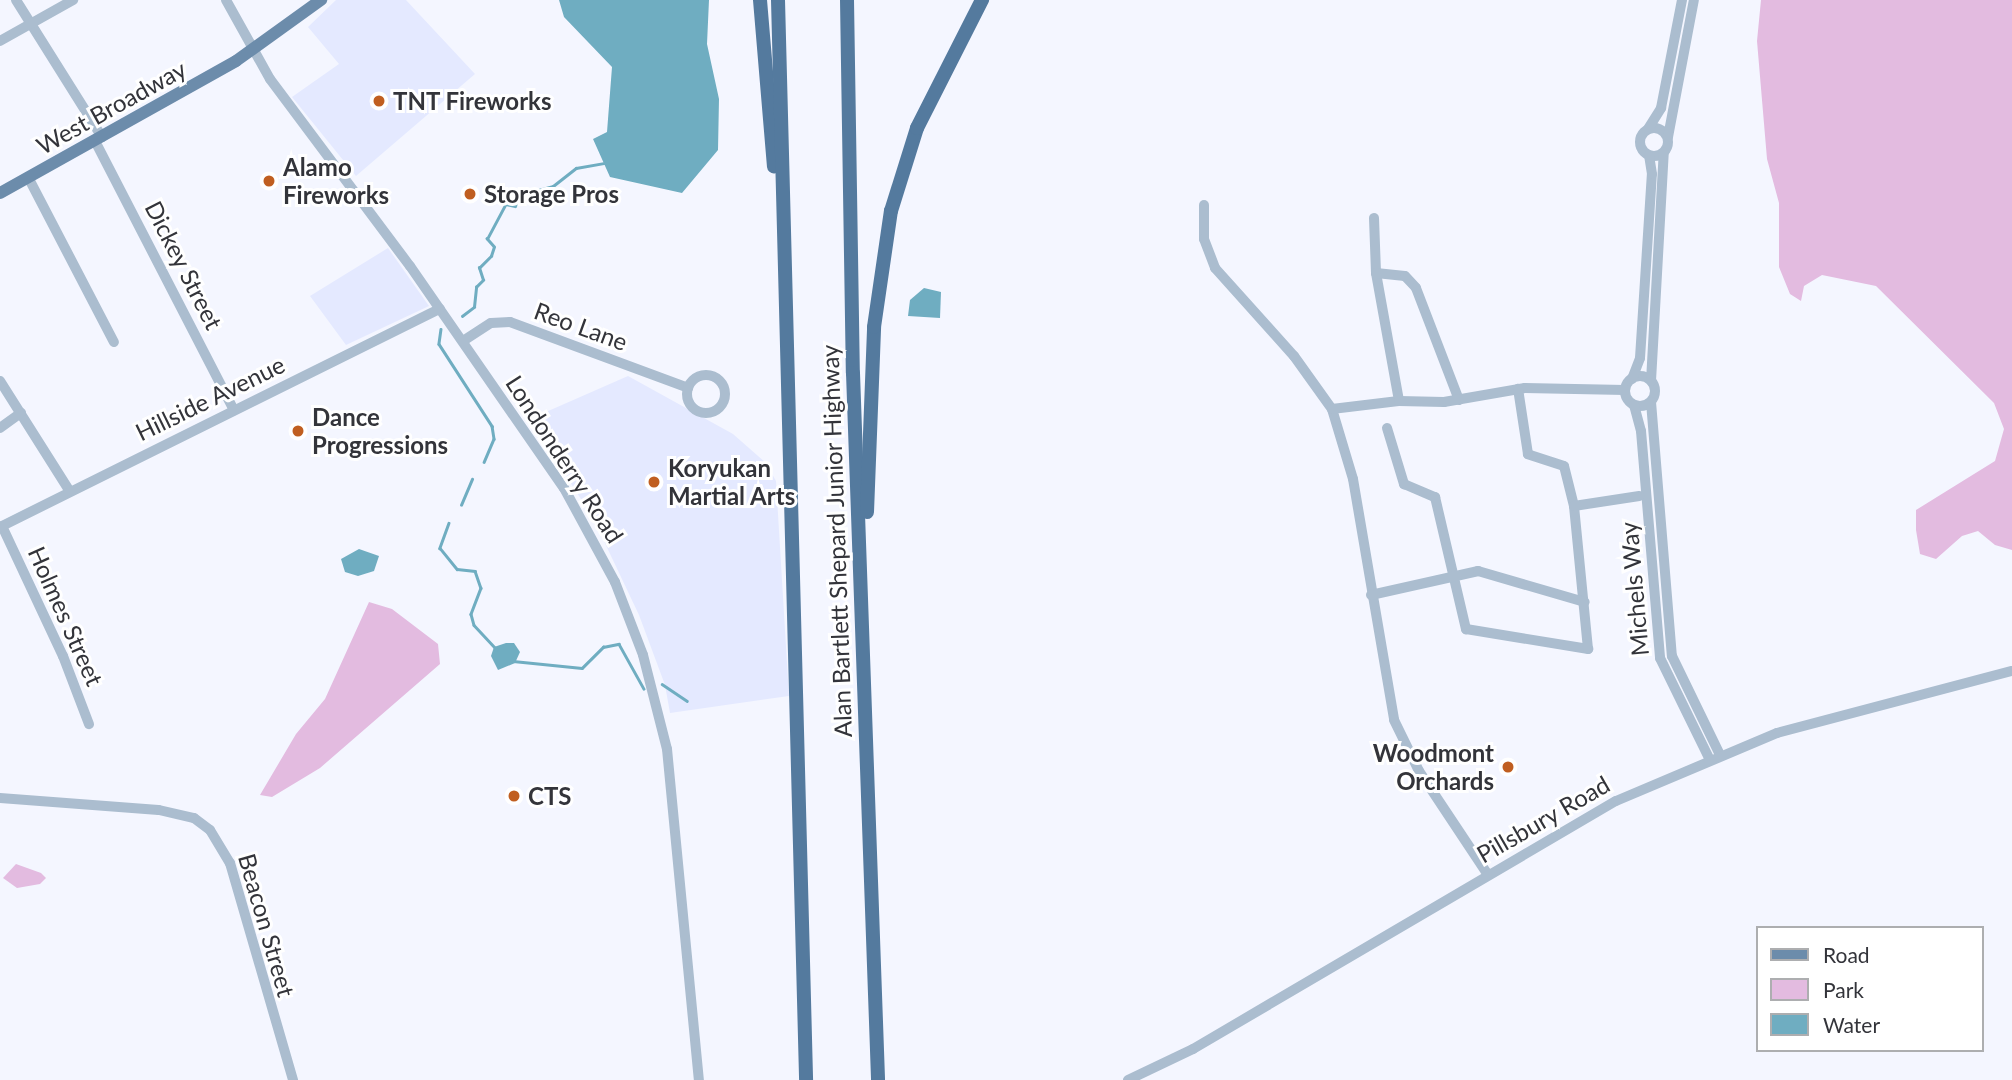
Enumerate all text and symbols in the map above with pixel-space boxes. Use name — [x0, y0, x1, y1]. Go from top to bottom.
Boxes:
street label: West Broadway — [31, 54, 191, 160]
place label: TNT Fireworks — [393, 87, 552, 115]
marker: TNT Fireworks — [371, 93, 387, 109]
place label: Alamo Fireworks — [283, 153, 389, 209]
marker: Alamo Fireworks — [261, 173, 277, 189]
place label: Storage Pros — [484, 180, 619, 208]
marker: Storage Pros — [462, 186, 478, 202]
street label: Dickey Street — [139, 196, 229, 334]
street label: Reo Lane — [531, 296, 631, 356]
street label: Alan Bartlett Shepard Junior Highway — [815, 344, 857, 738]
street label: Hillside Avenue — [130, 349, 290, 447]
street label: Londonderry Road — [500, 370, 630, 548]
place label: Dance Progressions — [312, 403, 448, 459]
marker: Dance Progressions — [290, 423, 306, 439]
place label: Koryukan Martial Arts — [668, 454, 796, 510]
marker: Koryukan Martial Arts — [646, 474, 662, 490]
street label: Michels Way — [1614, 520, 1654, 658]
street label: Holmes Street — [22, 542, 110, 690]
place label: Woodmont Orchards — [1373, 739, 1494, 795]
marker: Woodmont Orchards — [1500, 759, 1516, 775]
street label: Pillsbury Road — [1471, 769, 1615, 869]
place label: CTS — [528, 782, 571, 810]
marker: CTS — [506, 788, 522, 804]
street label: Beacon Street — [233, 850, 301, 1000]
legend — [1756, 926, 1984, 1052]
text: Road — [1823, 942, 1870, 967]
text: Park — [1823, 977, 1864, 1002]
text: Water — [1823, 1012, 1880, 1037]

